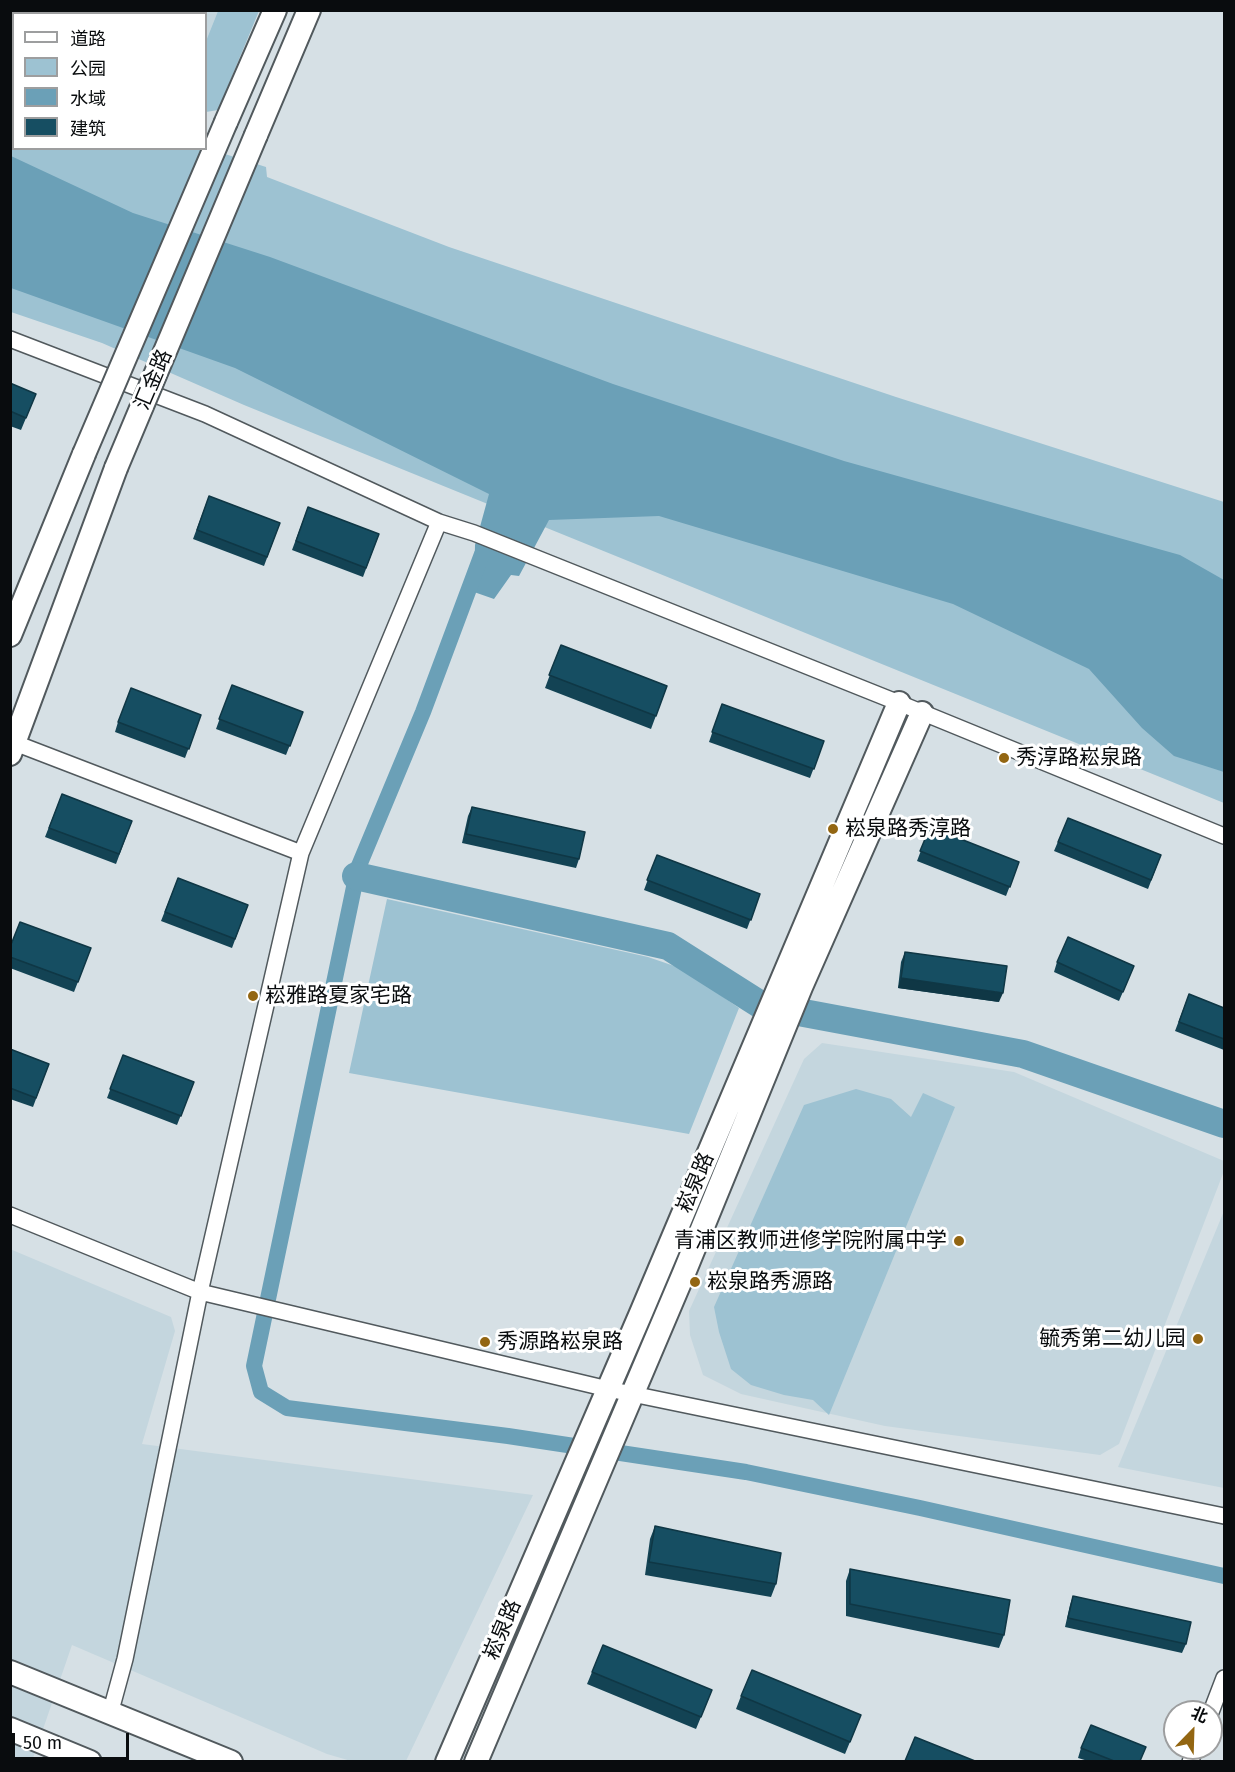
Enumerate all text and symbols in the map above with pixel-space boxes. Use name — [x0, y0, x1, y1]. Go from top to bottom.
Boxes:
legend — [12, 12, 207, 150]
text: 道路 — [70, 28, 106, 50]
text: 公园 — [70, 58, 106, 80]
text: 水域 — [70, 88, 106, 110]
text: 建筑 — [70, 118, 106, 140]
street label: 汇金路 — [130, 346, 178, 414]
place label: 秀淳路崧泉路 — [1016, 745, 1142, 771]
marker: 秀淳路崧泉路 — [997, 751, 1011, 765]
place label: 崧泉路秀淳路 — [845, 816, 971, 842]
marker: 崧泉路秀淳路 — [826, 822, 840, 836]
place label: 崧雅路夏家宅路 — [265, 983, 412, 1009]
marker: 崧雅路夏家宅路 — [246, 989, 260, 1003]
street label: 崧泉路 — [672, 1149, 720, 1217]
place label: 青浦区教师进修学院附属中学 — [674, 1228, 947, 1254]
marker: 青浦区教师进修学院附属中学 — [952, 1234, 966, 1248]
place label: 崧泉路秀源路 — [707, 1269, 833, 1295]
marker: 崧泉路秀源路 — [688, 1275, 702, 1289]
place label: 毓秀第二幼儿园 — [1039, 1326, 1186, 1352]
place label: 秀源路崧泉路 — [497, 1329, 623, 1355]
marker: 毓秀第二幼儿园 — [1191, 1332, 1205, 1346]
marker: 秀源路崧泉路 — [478, 1335, 492, 1349]
street label: 崧泉路 — [479, 1596, 527, 1664]
north arrow — [1163, 1700, 1223, 1760]
text: 北 — [1188, 1703, 1211, 1727]
scale bar — [15, 1721, 132, 1759]
text: 50 m — [23, 1732, 62, 1754]

